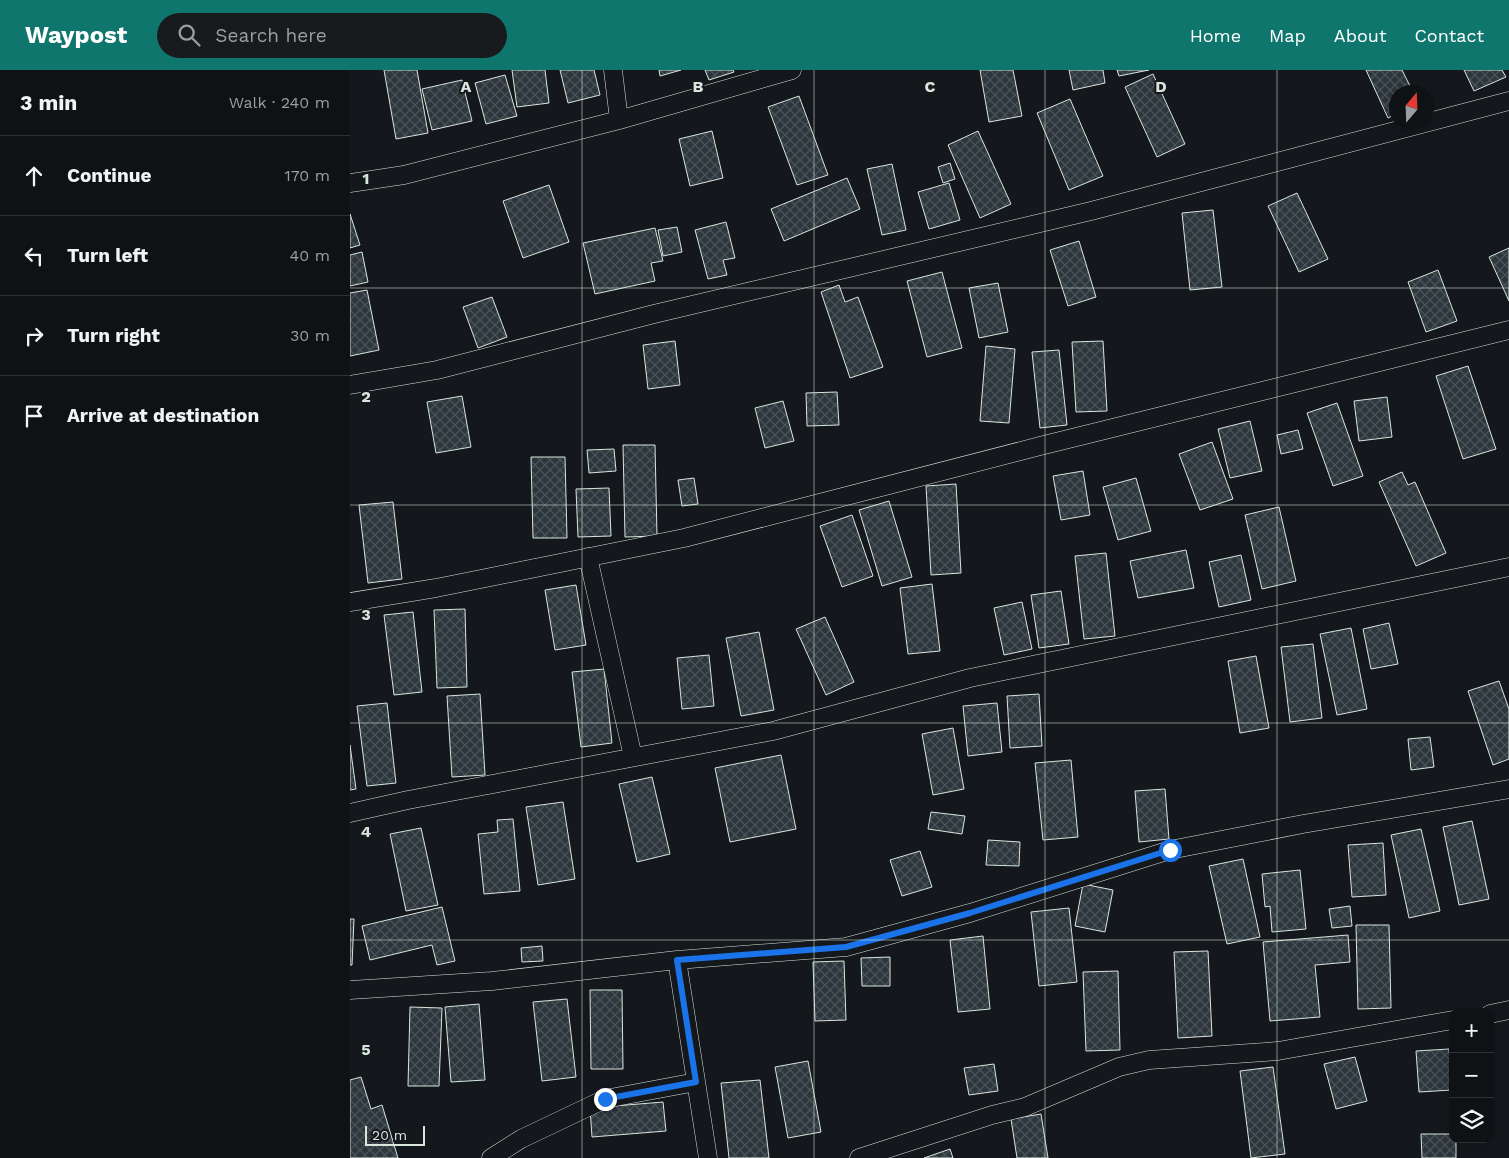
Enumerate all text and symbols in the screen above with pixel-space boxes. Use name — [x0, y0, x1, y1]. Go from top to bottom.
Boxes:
search box — [157, 13, 507, 58]
text: Waypost — [25, 21, 127, 49]
icon: search — [175, 21, 203, 49]
text: Search here — [215, 24, 327, 47]
text: Home — [1190, 25, 1241, 46]
text: Map — [1269, 25, 1306, 46]
text: About — [1334, 25, 1386, 46]
text: Contact — [1414, 25, 1484, 46]
text: A — [461, 77, 472, 96]
text: B — [693, 77, 704, 96]
text: C — [925, 77, 936, 96]
text: D — [1155, 77, 1167, 96]
north arrow — [1389, 85, 1434, 130]
text: 3 min — [20, 90, 77, 115]
text: Walk · 240 m — [229, 93, 330, 112]
icon: ahead — [20, 162, 48, 190]
text: Continue — [67, 164, 151, 187]
text: 170 m — [284, 166, 330, 185]
text: 1 — [363, 169, 369, 188]
icon: left — [20, 242, 48, 270]
text: Turn left — [67, 244, 148, 267]
text: 40 m — [290, 246, 330, 265]
icon: right — [20, 322, 48, 350]
text: Turn right — [67, 324, 160, 347]
text: 30 m — [290, 326, 330, 345]
text: 2 — [361, 387, 371, 406]
icon: arrive — [20, 402, 48, 430]
text: Arrive at destination — [67, 404, 259, 427]
text: 3 — [361, 605, 371, 624]
text: 4 — [361, 822, 371, 841]
route start — [1159, 839, 1182, 862]
map controls — [1449, 1008, 1494, 1143]
button: + — [1449, 1008, 1494, 1053]
text: 5 — [361, 1040, 371, 1059]
button: − — [1449, 1053, 1494, 1098]
route end — [594, 1088, 617, 1111]
button: layers — [1449, 1098, 1494, 1143]
scale bar — [365, 1123, 425, 1146]
text: 20 m — [372, 1127, 407, 1143]

